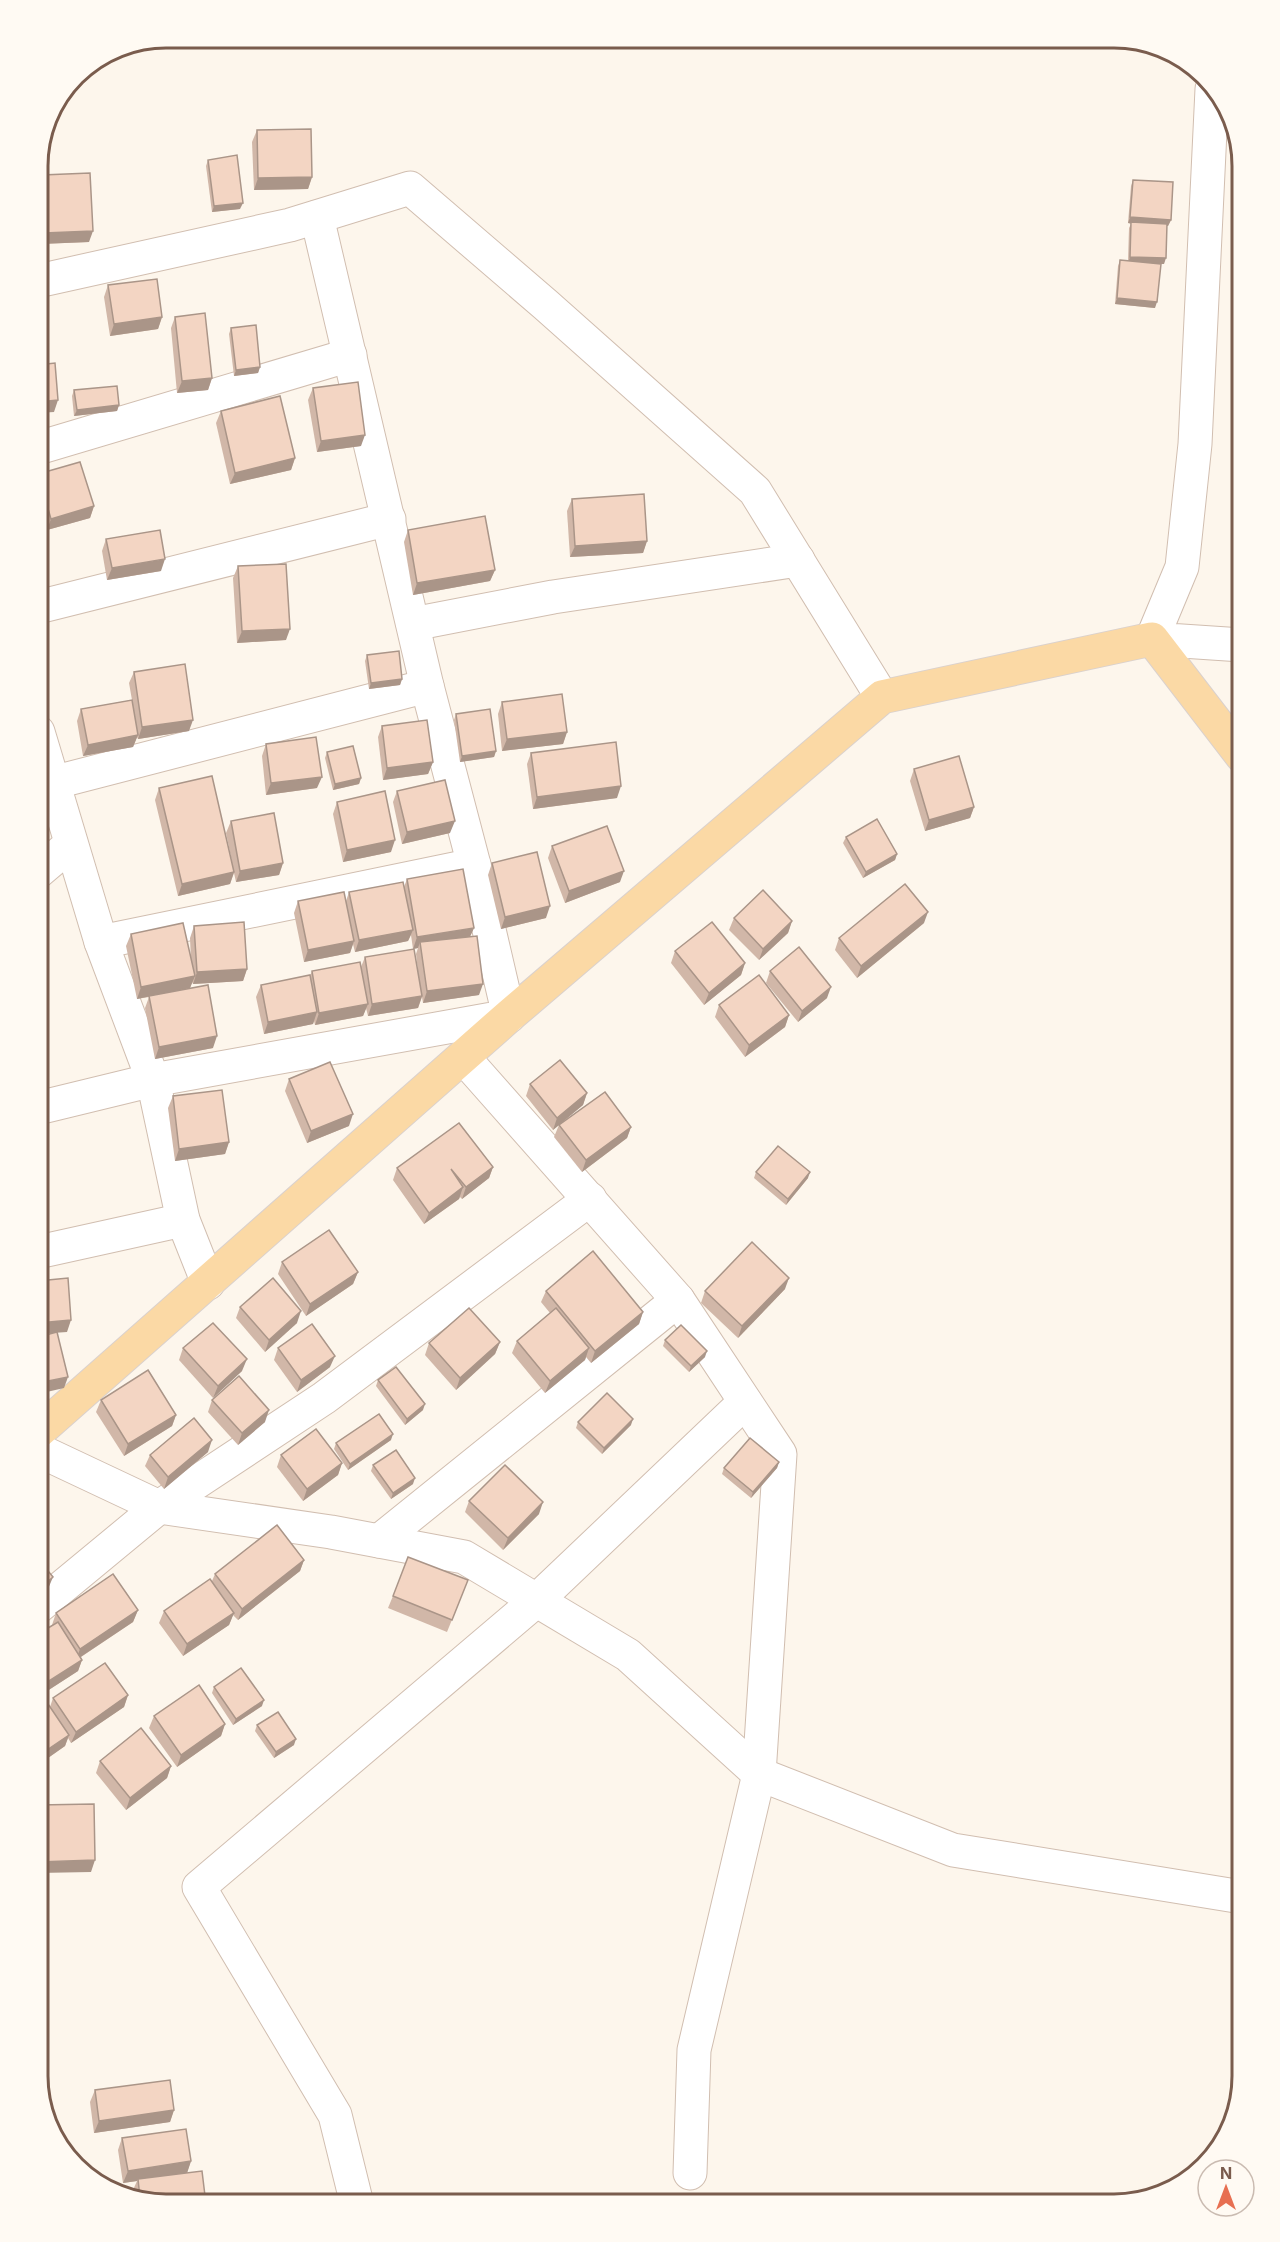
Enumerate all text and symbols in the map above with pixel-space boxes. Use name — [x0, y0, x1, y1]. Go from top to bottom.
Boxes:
north arrow — [1196, 2158, 1256, 2218]
text: N — [1220, 2163, 1232, 2183]

